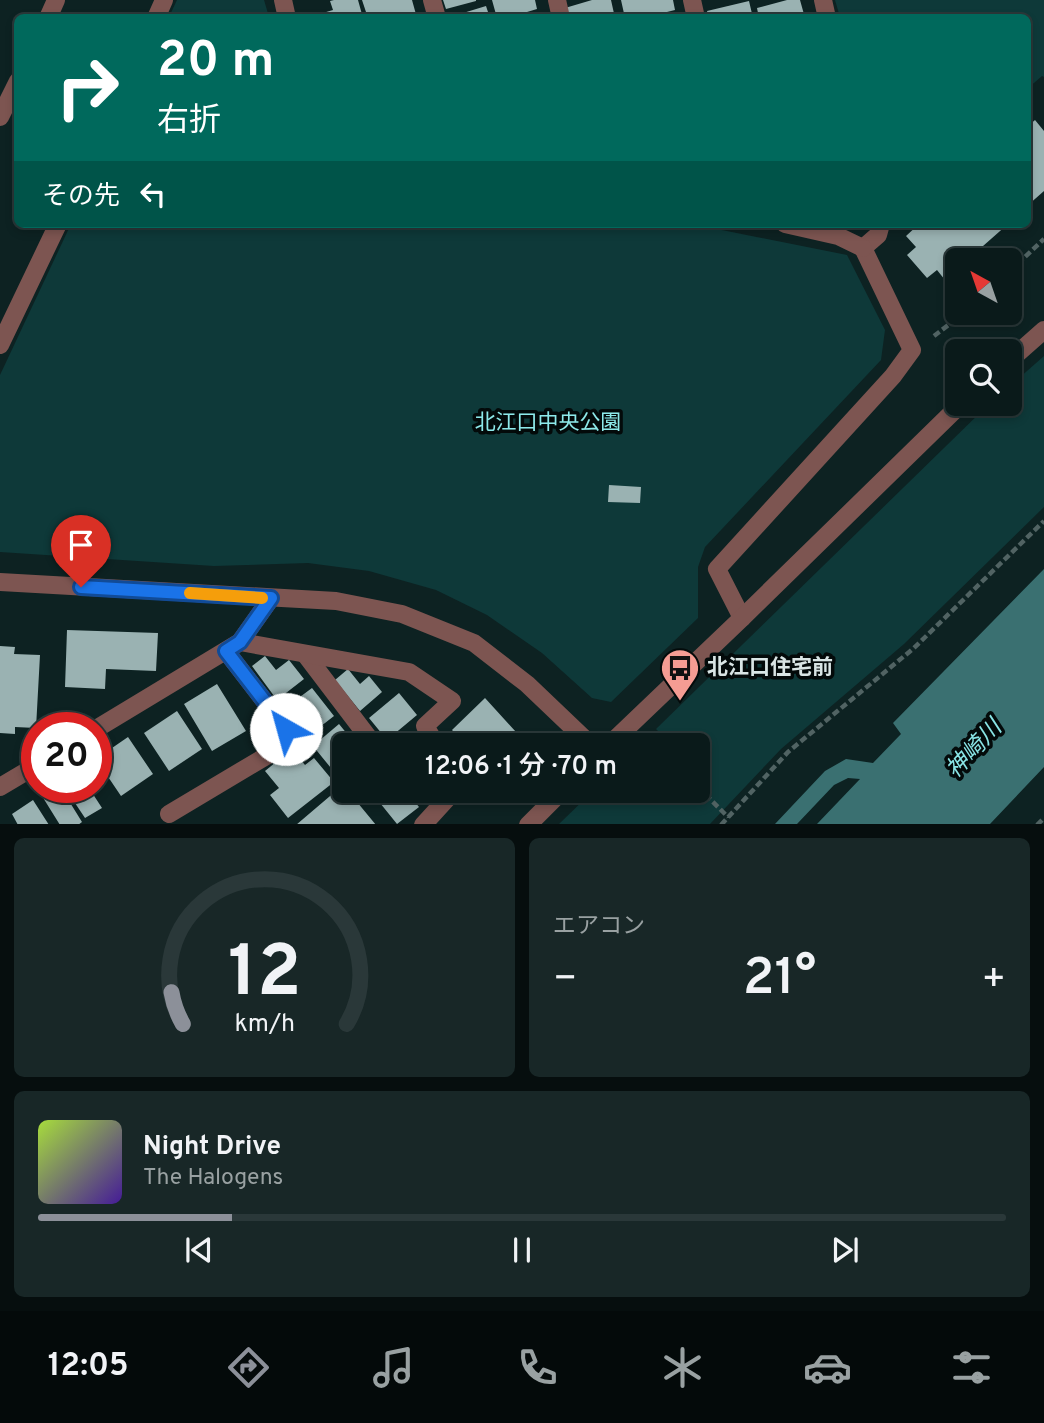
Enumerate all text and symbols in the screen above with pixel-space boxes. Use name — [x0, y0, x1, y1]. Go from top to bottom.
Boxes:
text: 20 m — [157, 32, 274, 94]
icon: right — [42, 42, 133, 133]
text: 右折 — [157, 102, 221, 142]
icon: left — [134, 175, 172, 213]
text: その先 — [42, 181, 120, 214]
north arrow — [945, 248, 1022, 326]
map controls — [945, 248, 1022, 416]
button: search — [945, 339, 1022, 416]
park label: 北江口中央公園 — [475, 410, 622, 437]
pin — [51, 515, 111, 587]
icon: arrive — [62, 526, 100, 564]
bus stop icon: 北江口住宅前 — [659, 647, 701, 702]
place label: 北江口住宅前 — [707, 655, 833, 682]
position arrow — [249, 692, 323, 766]
speed limit sign: 20 — [21, 712, 112, 803]
water label: 神崎川 — [941, 713, 1011, 785]
text: 12:06 · 1 分 · 70 m — [425, 751, 617, 784]
text: エアコン — [553, 913, 645, 942]
text: 12 — [228, 930, 301, 1022]
text: 21° — [743, 947, 816, 1013]
text: − — [553, 956, 578, 1005]
text: + — [981, 956, 1006, 1005]
text: km/h — [234, 1008, 295, 1040]
text: Night Drive — [143, 1131, 281, 1164]
text: The Halogens — [143, 1164, 283, 1193]
icon: previous — [180, 1231, 218, 1269]
icon: pause — [503, 1231, 541, 1269]
icon: next — [826, 1231, 864, 1269]
icon: directions — [224, 1343, 273, 1392]
icon: music — [369, 1343, 418, 1392]
icon: phone — [513, 1343, 562, 1392]
icon: climate — [658, 1343, 707, 1392]
icon: car — [803, 1343, 852, 1392]
icon: filters — [947, 1343, 996, 1392]
text: 12:05 — [48, 1347, 129, 1387]

